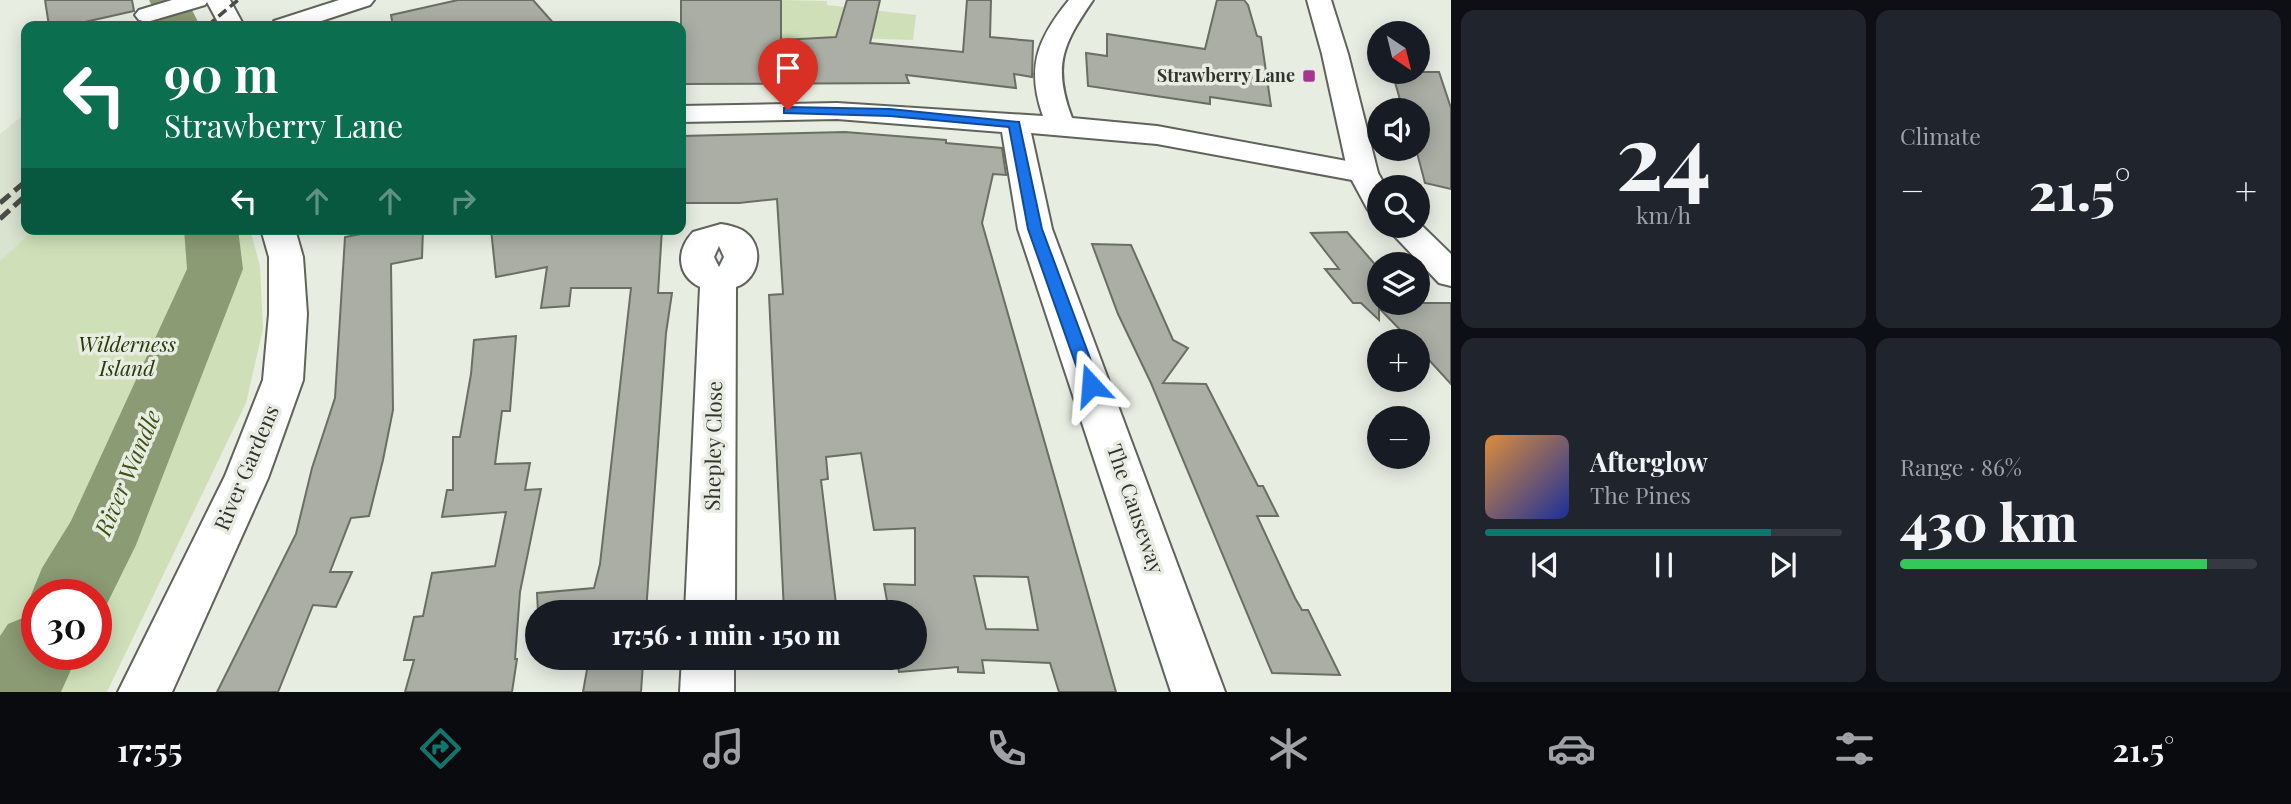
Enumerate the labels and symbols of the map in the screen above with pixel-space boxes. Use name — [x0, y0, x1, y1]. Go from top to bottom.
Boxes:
north arrow — [1367, 21, 1430, 84]
pin — [758, 38, 818, 110]
place label: Strawberry Lane — [1157, 63, 1295, 87]
marker: Strawberry Lane — [1301, 68, 1317, 84]
park label: Wilderness Island — [78, 329, 176, 381]
position arrow — [1054, 348, 1128, 422]
street label: Shepley Close — [697, 381, 727, 511]
street label: River Gardens — [206, 400, 284, 534]
water label: River Wandle — [86, 405, 167, 541]
street label: The Causeway — [1102, 440, 1172, 577]
speed limit sign: 30 — [21, 579, 112, 670]

